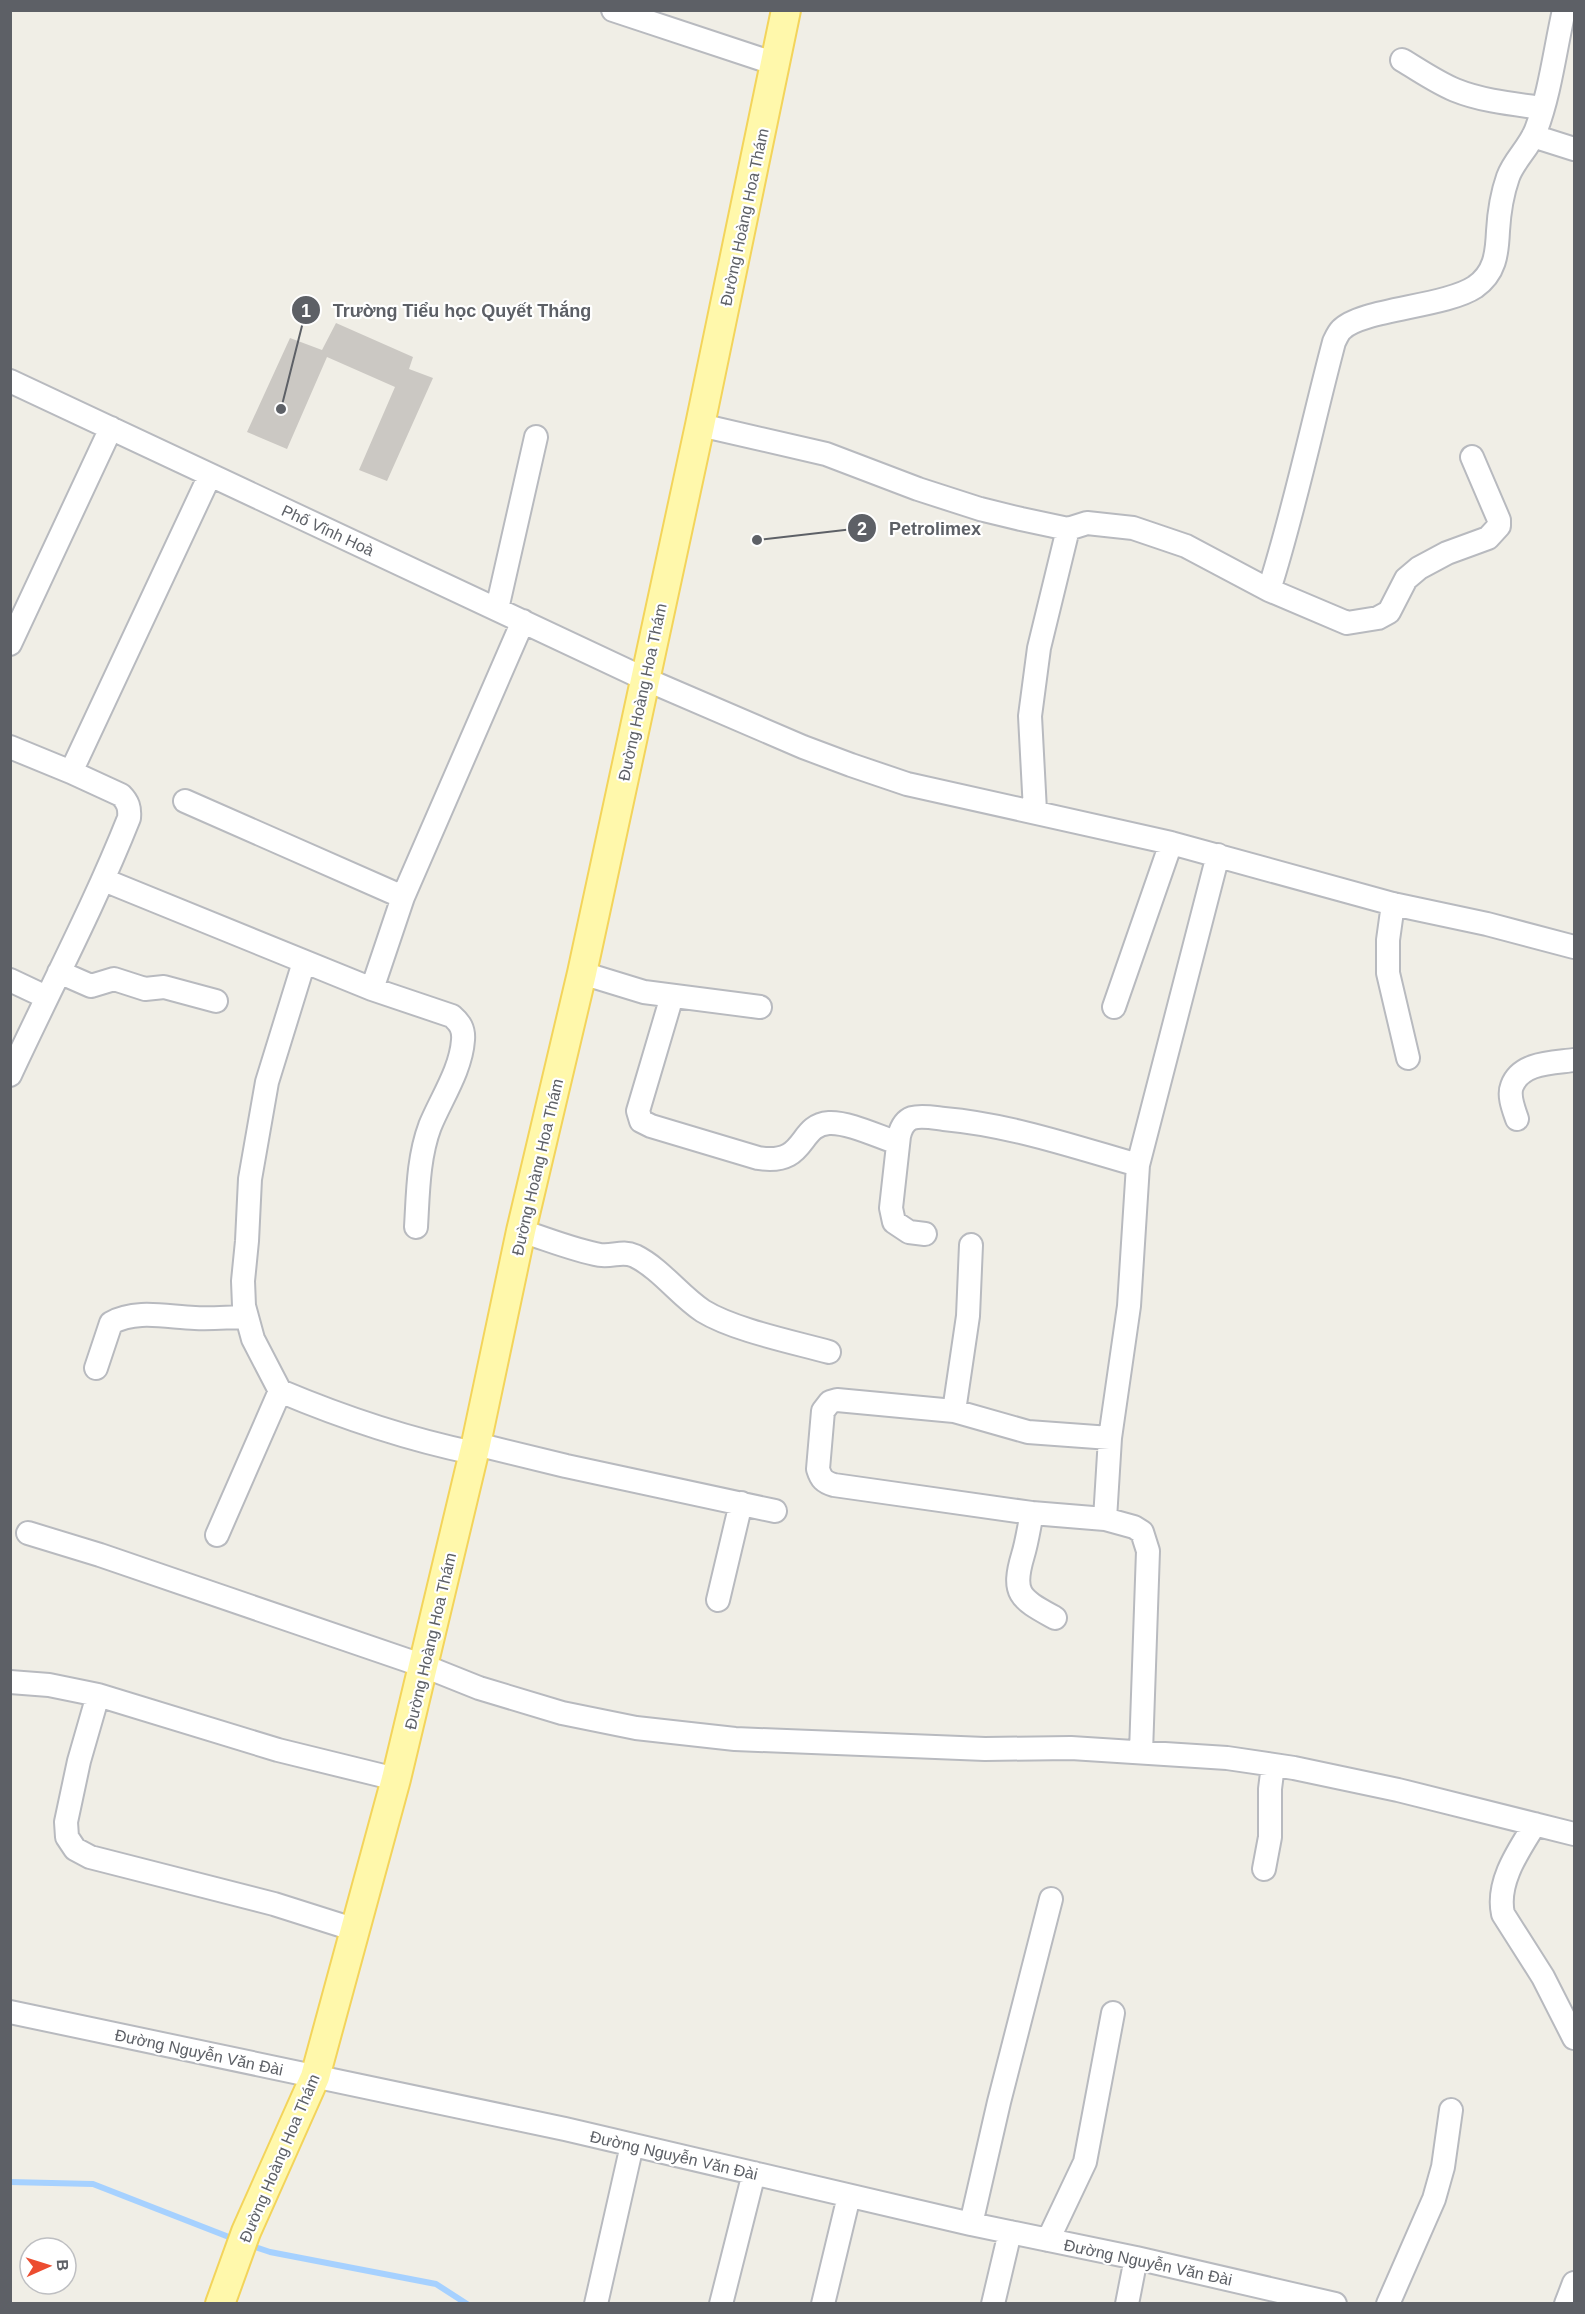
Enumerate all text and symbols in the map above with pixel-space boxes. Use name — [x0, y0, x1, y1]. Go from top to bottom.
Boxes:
street label: Đường Hoàng Hoa Thám — [717, 127, 772, 307]
callout: Trường Tiểu học Quyết Thắng — [291, 292, 603, 328]
text: Trường Tiểu học Quyết Thắng — [333, 300, 591, 321]
text: 1 — [301, 301, 311, 321]
street label: Phố Vĩnh Hoà — [279, 502, 377, 559]
callout: Petrolimex — [847, 510, 993, 546]
text: 2 — [857, 519, 867, 539]
text: Petrolimex — [889, 519, 981, 539]
street label: Đường Hoàng Hoa Thám — [615, 602, 670, 782]
street label: Đường Hoàng Hoa Thám — [509, 1077, 566, 1257]
street label: Đường Hoàng Hoa Thám — [402, 1551, 459, 1731]
street label: Đường Nguyễn Văn Đài — [113, 2025, 285, 2079]
street label: Đường Hoàng Hoa Thám — [236, 2072, 323, 2245]
street label: Đường Nguyễn Văn Đài — [588, 2127, 760, 2183]
street label: Đường Nguyễn Văn Đài — [1062, 2235, 1234, 2289]
north arrow — [18, 2236, 78, 2296]
text: B — [54, 2259, 71, 2271]

